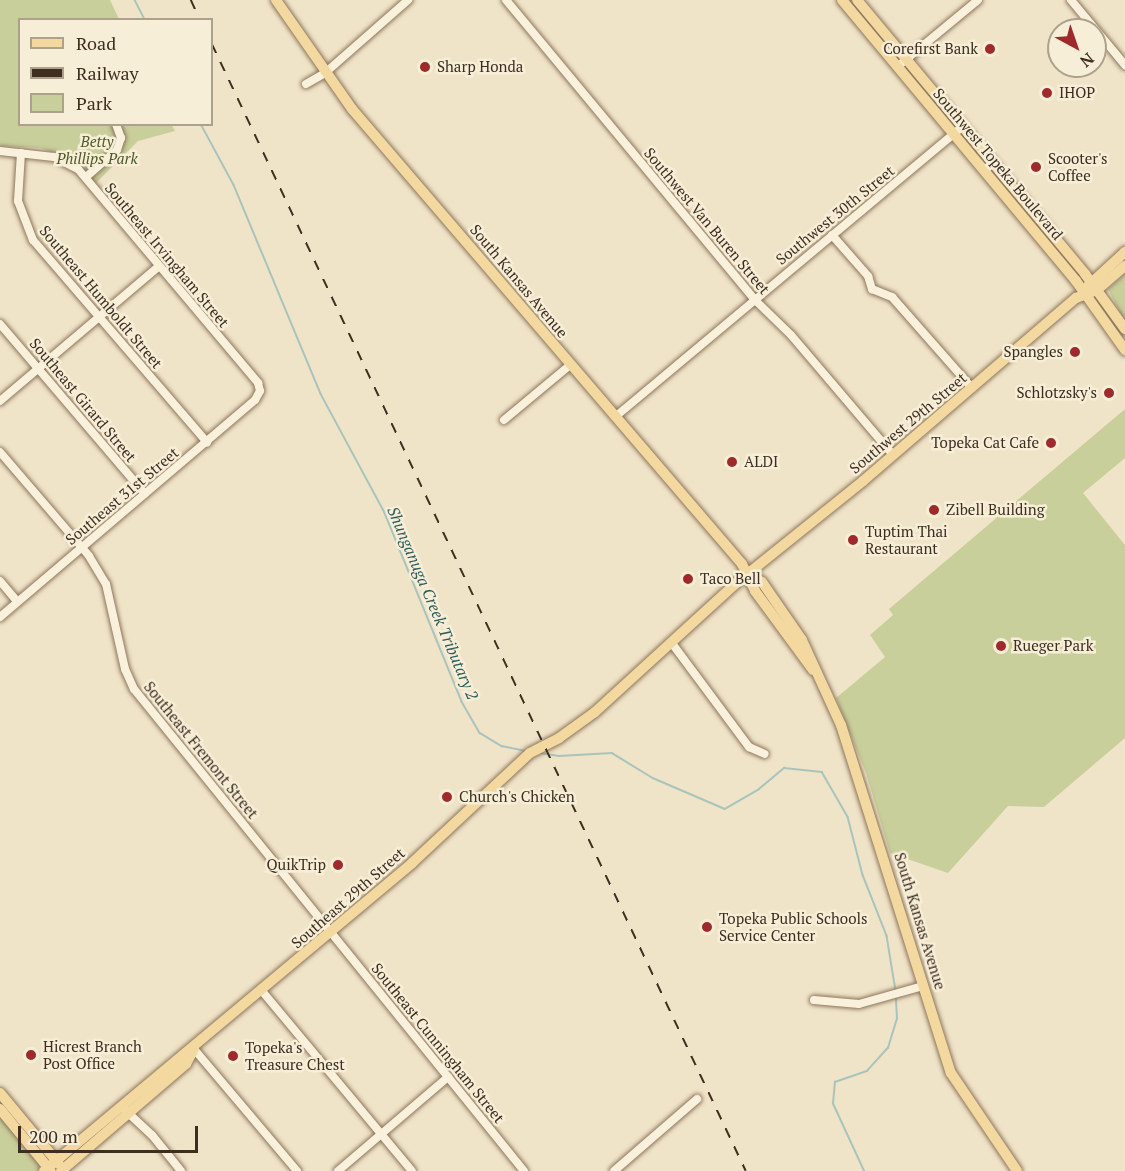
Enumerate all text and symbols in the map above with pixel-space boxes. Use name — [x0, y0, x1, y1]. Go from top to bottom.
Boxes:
legend — [18, 18, 213, 126]
north arrow — [1047, 18, 1107, 78]
text: Road — [76, 31, 116, 55]
place label: Corefirst Bank — [883, 40, 978, 58]
marker: Corefirst Bank — [983, 42, 997, 56]
text: N — [1076, 48, 1099, 73]
place label: Sharp Honda — [437, 58, 523, 76]
marker: Sharp Honda — [418, 60, 432, 74]
text: Railway — [76, 61, 139, 85]
place label: IHOP — [1059, 84, 1095, 102]
street label: Southwest Topeka Boulevard — [929, 85, 1067, 243]
marker: IHOP — [1040, 86, 1054, 100]
text: Park — [76, 91, 112, 115]
park label: Betty Phillips Park — [56, 132, 138, 167]
street label: Southwest Van Buren Street — [640, 144, 774, 298]
place label: Scooter's Coffee — [1048, 149, 1107, 184]
marker: Scooter's Coffee — [1029, 160, 1043, 174]
street label: Southwest 30th Street — [772, 162, 898, 268]
street label: Southeast Irvingham Street — [101, 179, 233, 331]
street label: South Kansas Avenue — [466, 221, 572, 341]
street label: Southeast Humboldt Street — [36, 222, 166, 372]
street label: Southeast Girard Street — [26, 334, 140, 466]
place label: Spangles — [1004, 343, 1063, 361]
marker: Spangles — [1068, 345, 1082, 359]
street label: Southwest 29th Street — [846, 369, 970, 477]
place label: Schlotzsky's — [1016, 384, 1097, 402]
marker: Schlotzsky's — [1102, 386, 1116, 400]
place label: Topeka Cat Cafe — [931, 434, 1039, 452]
marker: Topeka Cat Cafe — [1044, 436, 1058, 450]
street label: Southeast 31st Street — [62, 444, 182, 548]
place label: ALDI — [744, 453, 778, 471]
marker: ALDI — [725, 455, 739, 469]
place label: Zibell Building — [946, 501, 1045, 519]
water label: Shunganuga Creek Tributary 2 — [384, 503, 482, 703]
marker: Zibell Building — [927, 503, 941, 517]
place label: Tuptim Thai Restaurant — [865, 522, 948, 557]
marker: Tuptim Thai Restaurant — [846, 533, 860, 547]
place label: Taco Bell — [700, 570, 761, 588]
marker: Taco Bell — [681, 572, 695, 586]
place label: Rueger Park — [1013, 637, 1094, 655]
marker: Rueger Park — [994, 639, 1008, 653]
street label: Southeast Fremont Street — [140, 678, 262, 822]
place label: Church's Chicken — [459, 788, 575, 806]
marker: Church's Chicken — [440, 790, 454, 804]
street label: Southeast 29th Street — [288, 844, 408, 952]
street label: South Kansas Avenue — [891, 850, 949, 992]
place label: QuikTrip — [266, 856, 326, 874]
marker: QuikTrip — [331, 858, 345, 872]
place label: Topeka Public Schools Service Center — [719, 909, 867, 944]
marker: Topeka Public Schools Service Center — [700, 920, 714, 934]
street label: Southeast Cunningham Street — [368, 959, 508, 1127]
place label: Hicrest Branch Post Office — [43, 1037, 142, 1072]
place label: Topeka's Treasure Chest — [245, 1038, 345, 1073]
marker: Hicrest Branch Post Office — [24, 1048, 38, 1062]
marker: Topeka's Treasure Chest — [226, 1049, 240, 1063]
scale bar — [21, 1114, 201, 1152]
text: 200 m — [29, 1124, 78, 1148]

